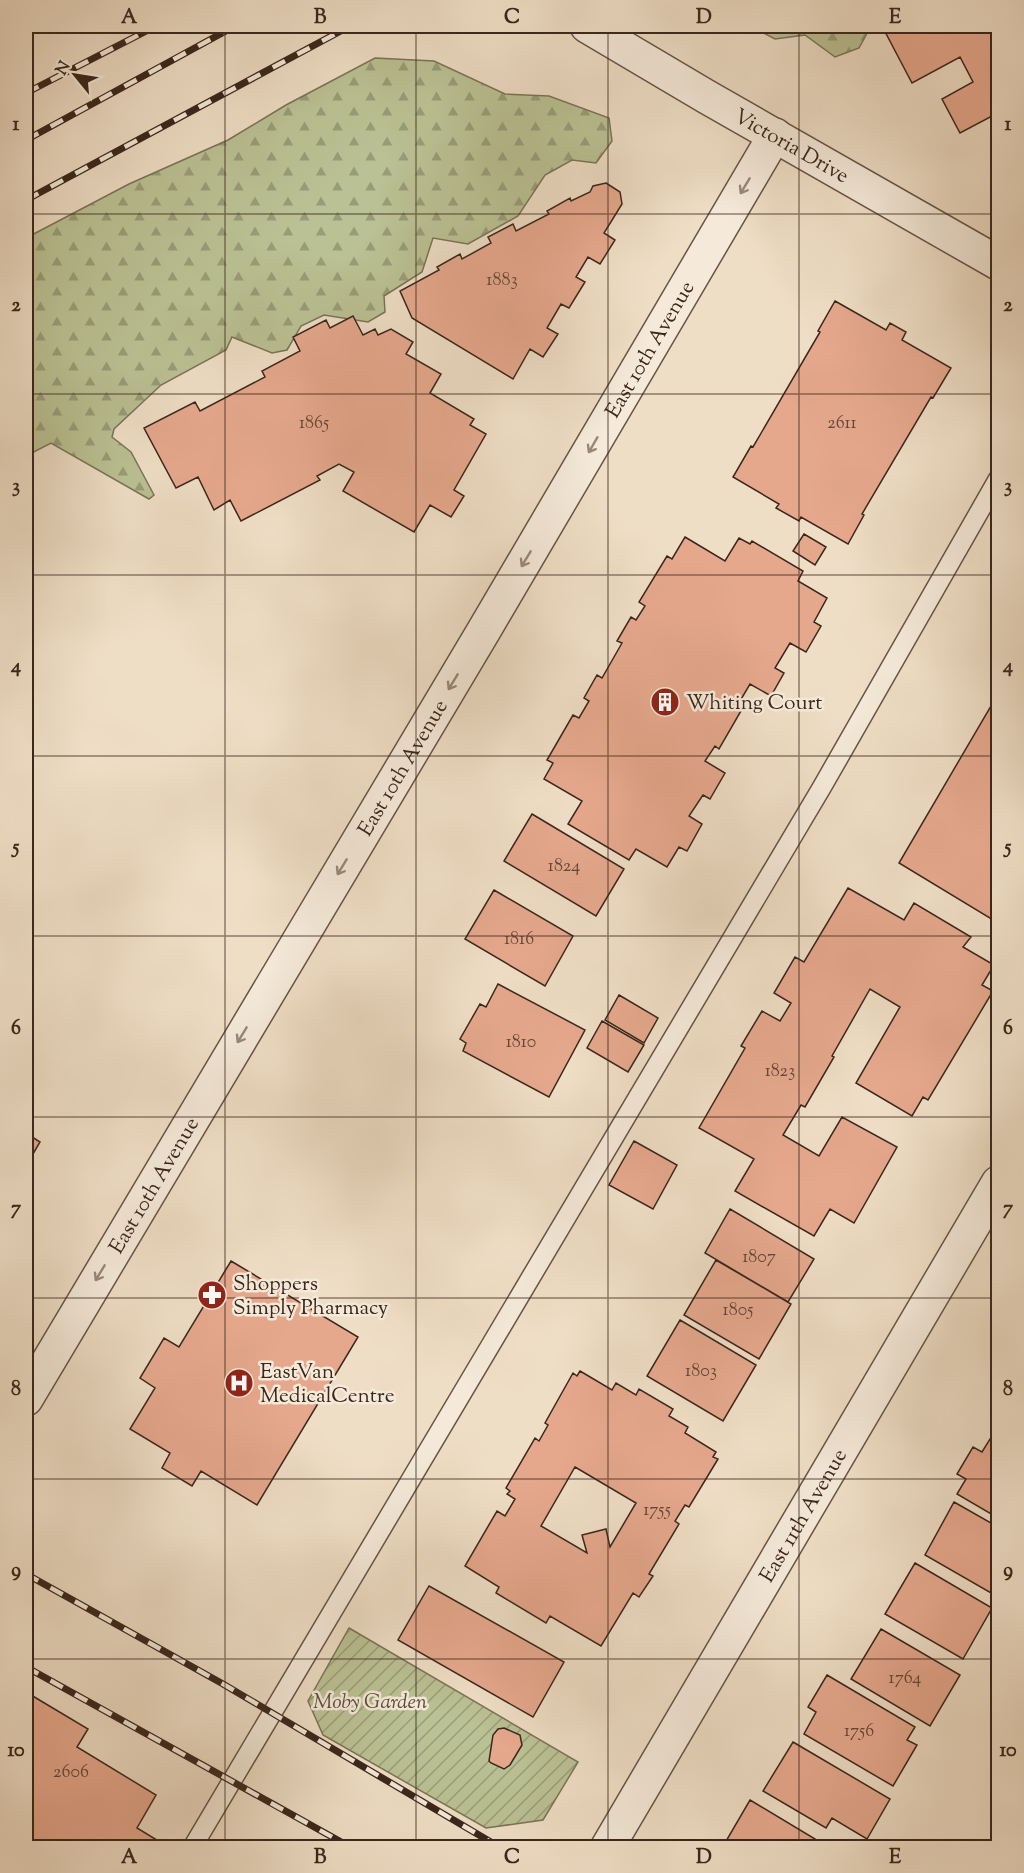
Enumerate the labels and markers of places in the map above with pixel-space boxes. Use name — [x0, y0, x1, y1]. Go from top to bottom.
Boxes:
building icon: Whiting Court — [649, 686, 681, 718]
place label: Whiting Court — [686, 689, 823, 719]
place label: Shoppers Simply Pharmacy — [233, 1270, 389, 1324]
pharmacy icon: Shoppers Simply Pharmacy — [196, 1279, 228, 1311]
place label: EastVan MedicalCentre — [260, 1358, 394, 1412]
hospital icon: EastVan MedicalCentre — [223, 1367, 255, 1399]

